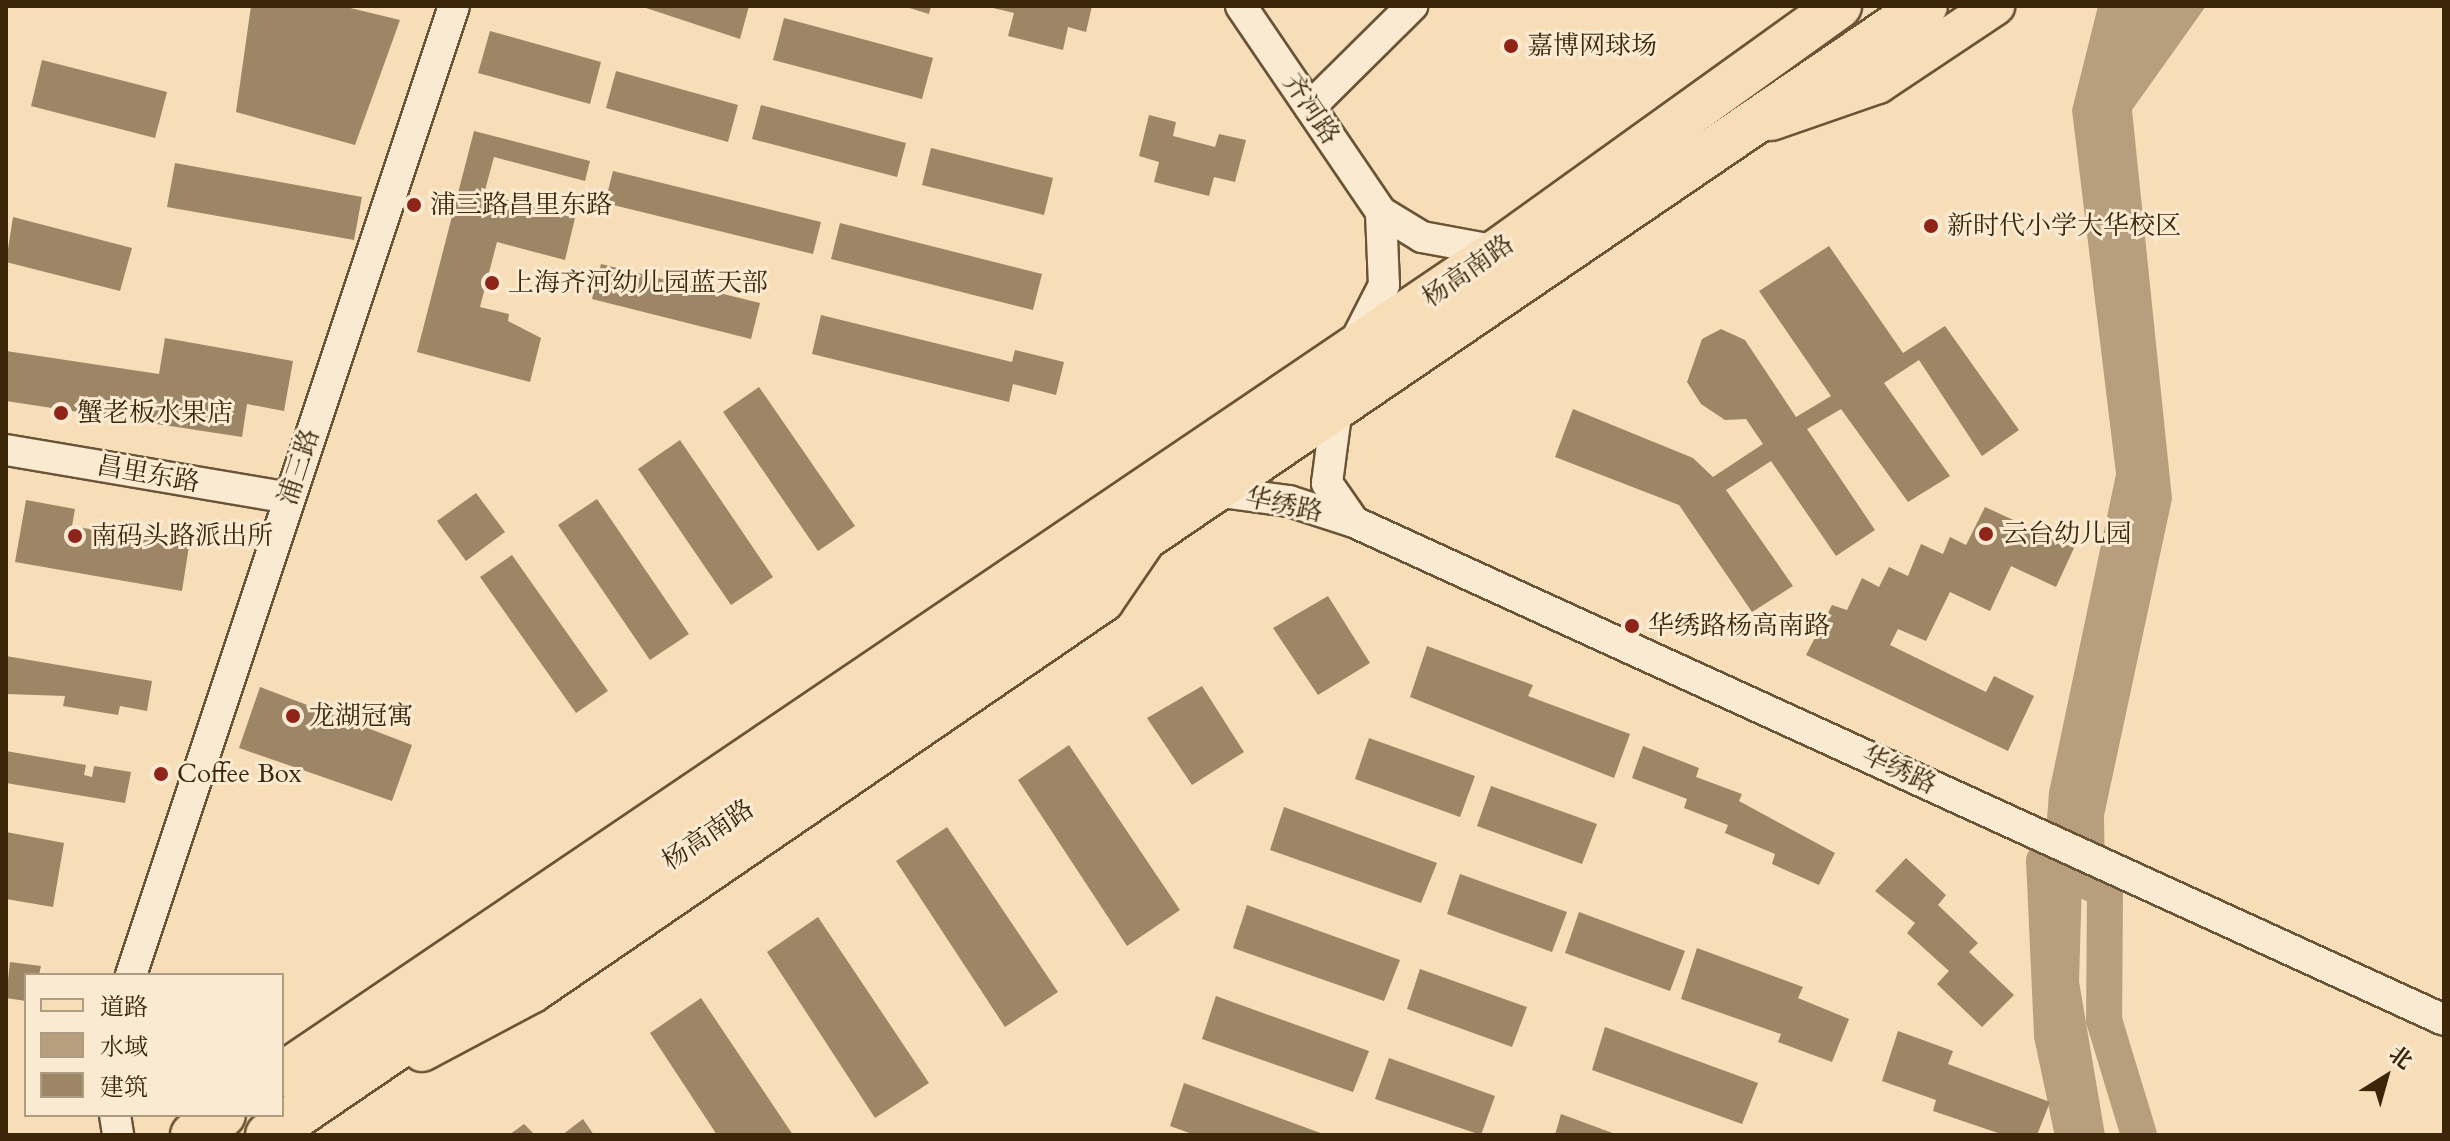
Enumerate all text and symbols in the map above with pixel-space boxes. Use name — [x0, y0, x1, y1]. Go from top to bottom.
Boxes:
place label: 嘉博网球场 — [1527, 30, 1657, 62]
marker: 嘉博网球场 — [1502, 37, 1520, 55]
street label: 齐河路 — [1276, 68, 1346, 150]
place label: 浦三路昌里东路 — [430, 189, 612, 221]
marker: 浦三路昌里东路 — [405, 196, 423, 214]
place label: 新时代小学大华校区 — [1947, 210, 2181, 242]
marker: 新时代小学大华校区 — [1922, 217, 1940, 235]
street label: 杨高南路 — [1416, 228, 1520, 314]
place label: 上海齐河幼儿园蓝天部 — [508, 267, 768, 299]
marker: 上海齐河幼儿园蓝天部 — [483, 274, 501, 292]
place label: 蟹老板水果店 — [77, 397, 233, 429]
marker: 蟹老板水果店 — [52, 404, 70, 422]
street label: 浦三路 — [272, 425, 326, 509]
street label: 昌里东路 — [94, 450, 202, 498]
street label: 华绣路 — [1243, 482, 1325, 528]
place label: 云台幼儿园 — [2002, 518, 2132, 550]
place label: 南码头路派出所 — [91, 520, 273, 552]
marker: 云台幼儿园 — [1977, 525, 1995, 543]
marker: 南码头路派出所 — [66, 527, 84, 545]
place label: 华绣路杨高南路 — [1648, 610, 1830, 642]
marker: 华绣路杨高南路 — [1623, 617, 1641, 635]
place label: 龙湖冠寓 — [309, 700, 413, 732]
marker: 龙湖冠寓 — [284, 707, 302, 725]
street label: 华绣路 — [1857, 739, 1941, 801]
place label: Coffee Box — [177, 758, 302, 790]
marker: Coffee Box — [152, 765, 170, 783]
street label: 杨高南路 — [656, 793, 760, 877]
legend — [24, 973, 284, 1117]
text: 道路 — [100, 991, 148, 1024]
text: 水域 — [100, 1031, 148, 1064]
north arrow — [2346, 1037, 2426, 1117]
text: 北 — [2383, 1039, 2418, 1076]
text: 建筑 — [100, 1071, 148, 1104]

